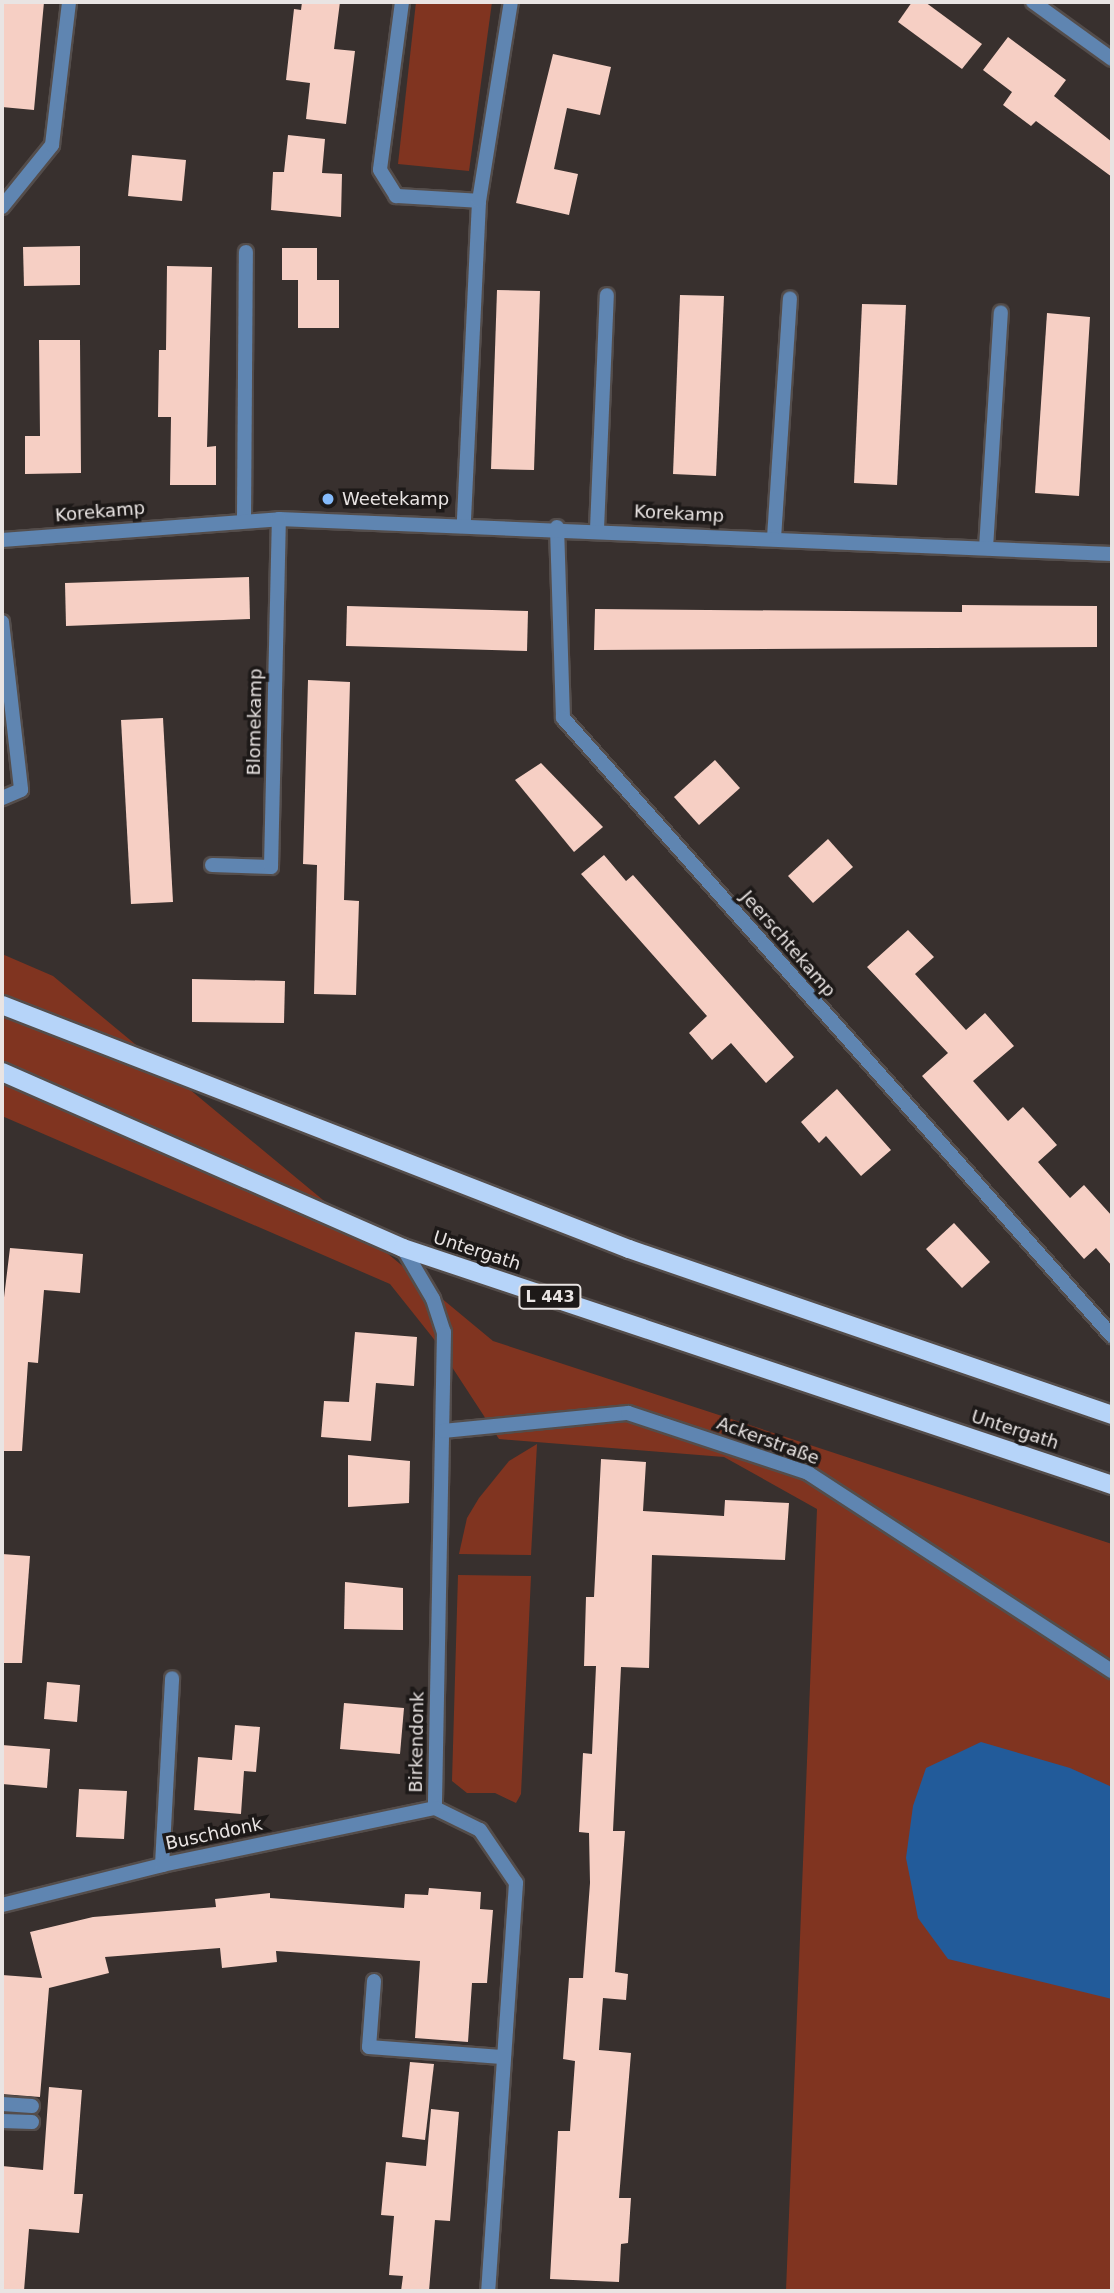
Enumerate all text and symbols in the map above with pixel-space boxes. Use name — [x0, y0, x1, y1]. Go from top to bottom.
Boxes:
place label: Weetekamp — [342, 488, 449, 510]
marker: Weetekamp — [320, 491, 336, 507]
street label: Korekamp — [54, 497, 146, 527]
street label: Korekamp — [633, 501, 725, 527]
street label: Blomekamp — [243, 668, 267, 776]
street label: Jeerschtekamp — [736, 886, 840, 1002]
street label: Untergath — [431, 1227, 523, 1275]
road number: L 443 — [517, 1284, 583, 1310]
street label: Untergath — [969, 1406, 1061, 1454]
street label: Ackerstraße — [714, 1412, 822, 1470]
street label: Birkendonk — [405, 1691, 429, 1793]
street label: Buschdonk — [163, 1813, 265, 1855]

